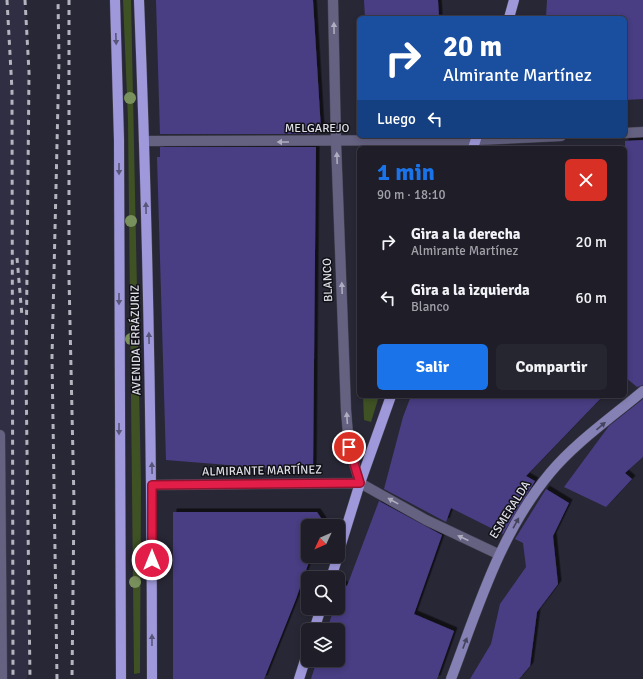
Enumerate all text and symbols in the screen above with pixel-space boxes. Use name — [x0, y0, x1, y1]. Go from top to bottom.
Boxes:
one-way arrow — [331, 21, 337, 34]
text: 20 m — [443, 30, 502, 64]
icon: right — [377, 32, 429, 84]
one-way arrow — [113, 33, 120, 45]
text: Almirante Martínez — [443, 64, 592, 86]
icon: left — [424, 108, 446, 130]
text: Luego — [377, 110, 416, 128]
street label: MELGAREJO — [285, 121, 349, 136]
one-way arrow — [276, 139, 289, 145]
one-way arrow — [333, 152, 340, 164]
text: 1 min — [377, 157, 435, 187]
button: close — [565, 159, 607, 201]
one-way arrow — [116, 163, 122, 176]
text: 90 m · 18:10 — [377, 187, 446, 203]
one-way arrow — [143, 201, 149, 214]
text: Gira a la derecha — [411, 225, 521, 243]
icon: right — [377, 231, 399, 253]
text: 20 m — [576, 233, 607, 251]
text: Almirante Martínez — [411, 243, 518, 259]
street label: BLANCO — [320, 258, 336, 302]
text: Gira a la izquierda — [411, 281, 530, 299]
one-way arrow — [338, 282, 345, 294]
street label: AVENIDA ERRÁZURIZ — [128, 284, 144, 395]
icon: left — [377, 287, 399, 309]
text: 60 m — [576, 289, 607, 307]
one-way arrow — [116, 293, 122, 306]
text: Blanco — [411, 299, 449, 315]
one-way arrow — [146, 331, 152, 344]
button: Salir — [377, 344, 488, 390]
button: Compartir — [496, 344, 607, 390]
one-way arrow — [343, 412, 350, 424]
one-way arrow — [595, 422, 606, 431]
one-way arrow — [116, 423, 122, 436]
pin — [332, 430, 366, 464]
icon: arrive — [338, 436, 360, 458]
one-way arrow — [149, 461, 155, 474]
street label: ALMIRANTE MARTÍNEZ — [202, 462, 322, 480]
street label: ESMERALDA — [486, 478, 534, 542]
one-way arrow — [387, 498, 399, 505]
one-way arrow — [512, 517, 519, 529]
north arrow — [301, 519, 345, 563]
map controls — [301, 519, 345, 667]
one-way arrow — [457, 535, 469, 541]
position arrow — [131, 539, 173, 581]
button: search — [301, 571, 345, 615]
button: layers — [301, 623, 345, 667]
one-way arrow — [149, 633, 155, 646]
one-way arrow — [462, 636, 468, 648]

